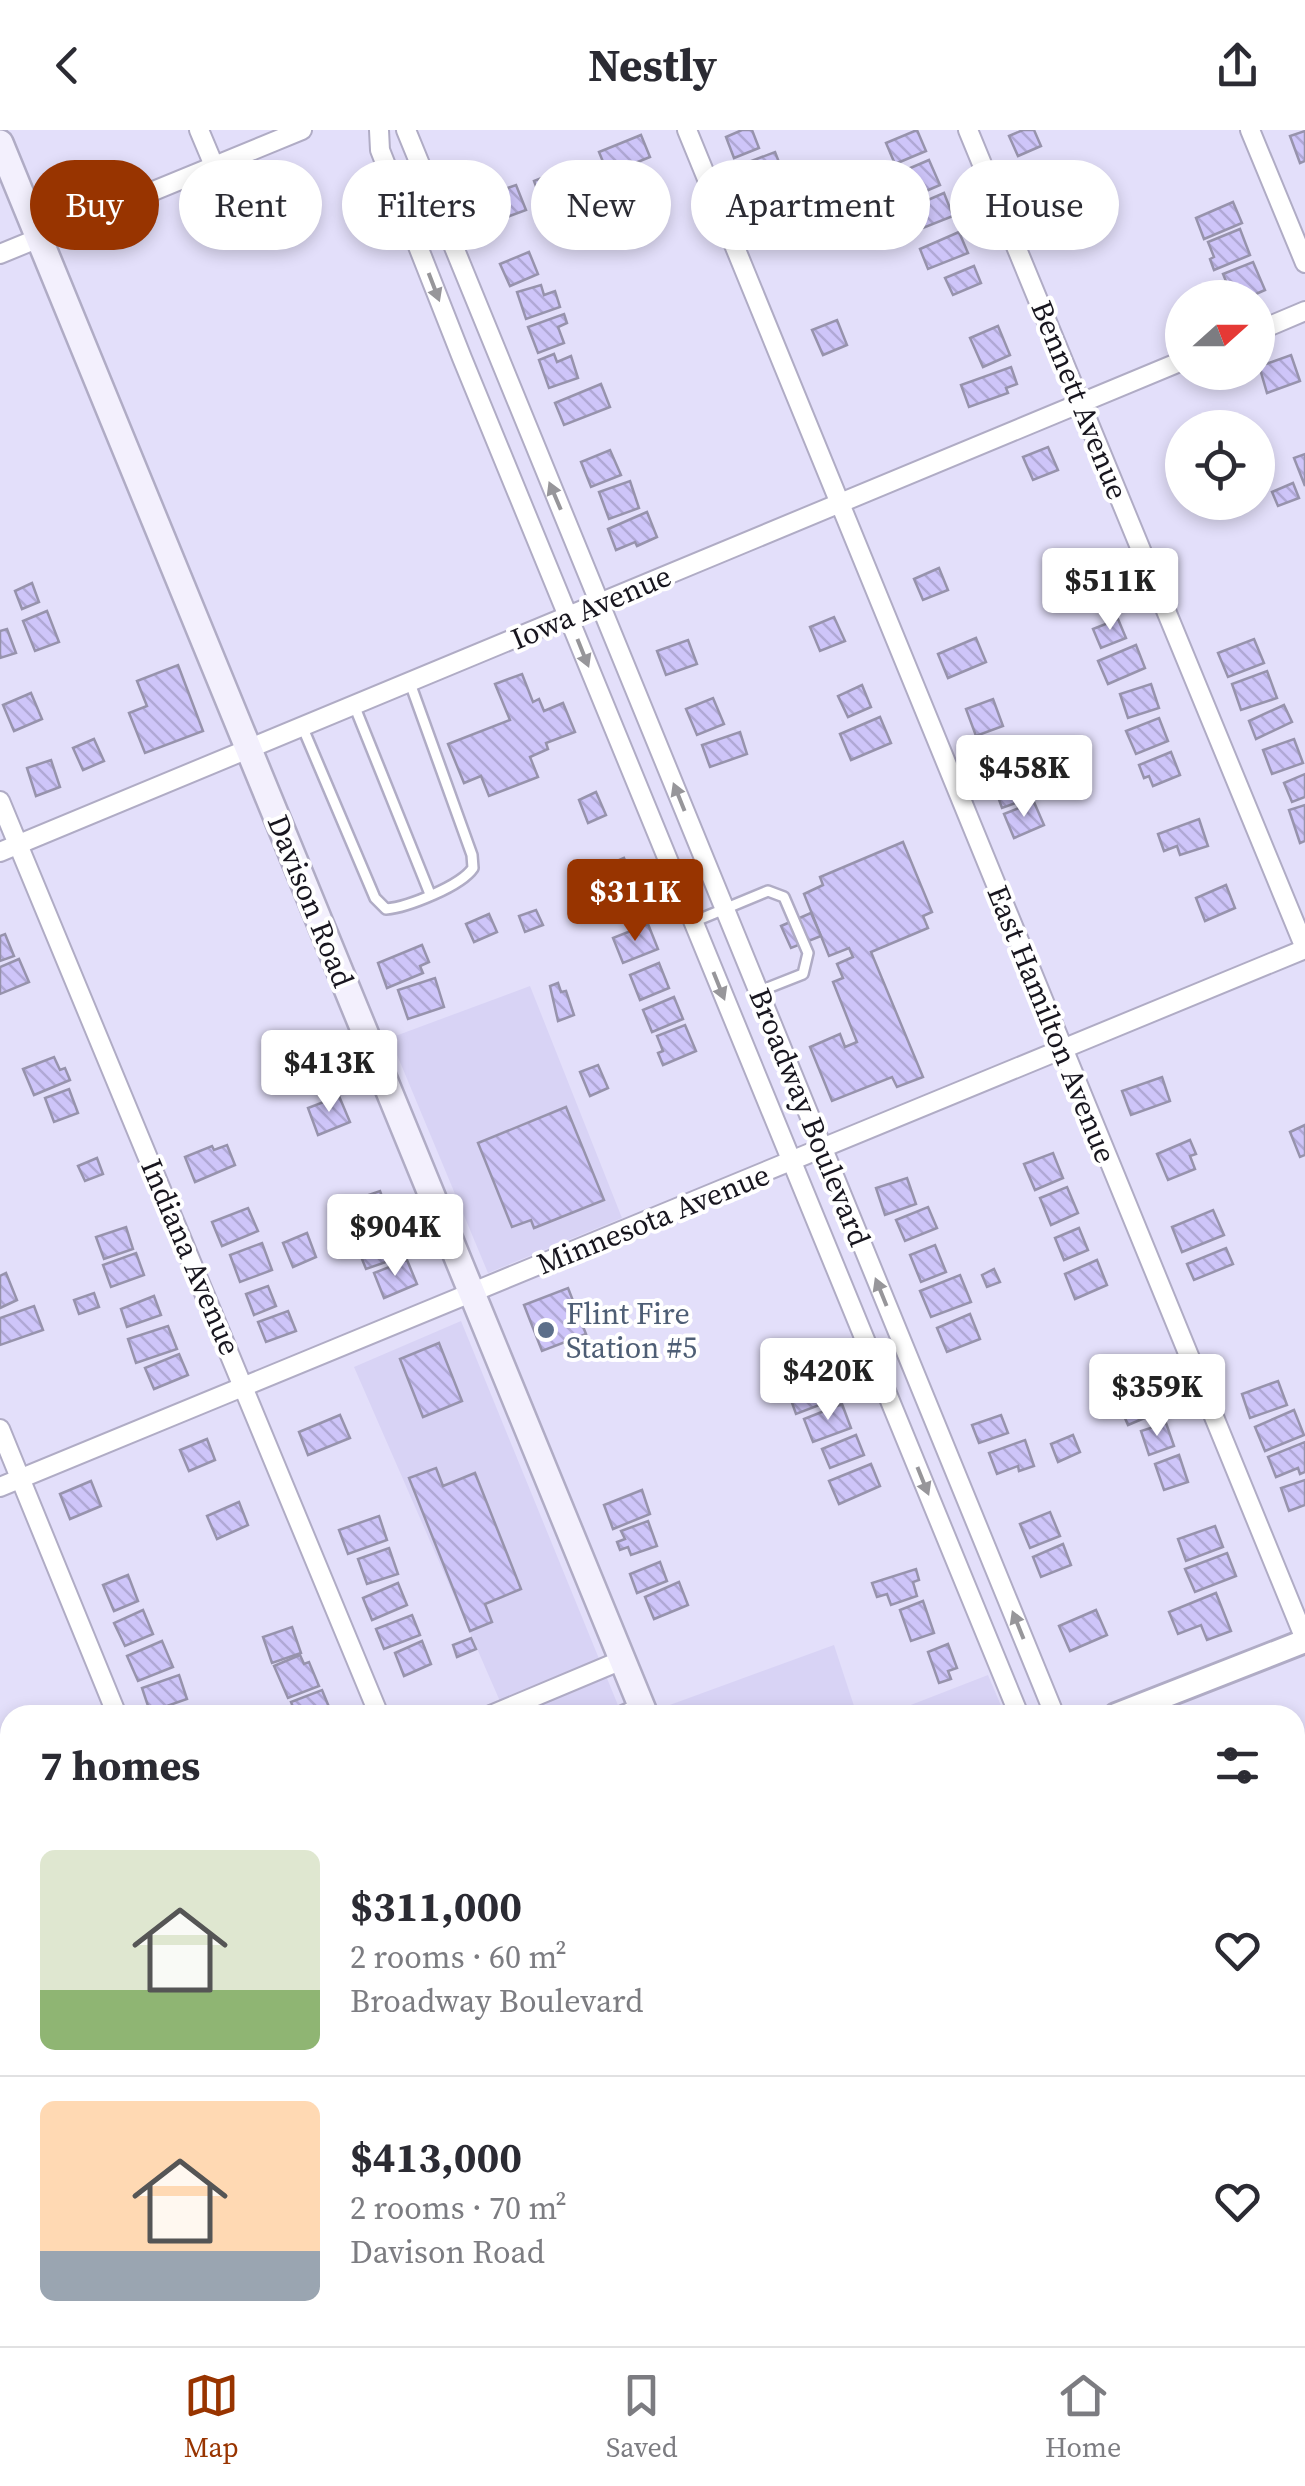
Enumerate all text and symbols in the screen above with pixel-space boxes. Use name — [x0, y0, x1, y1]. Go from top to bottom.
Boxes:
text: Nestly — [588, 34, 717, 96]
icon: back — [40, 38, 95, 93]
icon: share — [1210, 38, 1265, 93]
chip: Buy — [30, 160, 159, 250]
chip: Rent — [179, 160, 322, 250]
chip: Filters — [342, 160, 511, 250]
chip: New — [531, 160, 671, 250]
chip: Apartment — [691, 160, 930, 250]
chip: House — [950, 160, 1119, 250]
one-way arrow — [427, 273, 442, 303]
north arrow — [1165, 280, 1275, 390]
map controls — [1165, 280, 1275, 520]
street label: Bennett Avenue — [1021, 294, 1139, 506]
button: locate — [1165, 410, 1275, 520]
one-way arrow — [547, 481, 563, 511]
pin: $511K — [1040, 548, 1180, 633]
street label: Iowa Avenue — [505, 555, 677, 659]
text: $511K — [1064, 558, 1156, 602]
one-way arrow — [576, 638, 592, 668]
pin: $458K — [954, 735, 1094, 820]
text: $458K — [978, 745, 1070, 789]
one-way arrow — [671, 782, 687, 811]
street label: Davison Road — [258, 809, 364, 993]
pin: $311K — [565, 859, 705, 944]
text: $311K — [589, 869, 681, 913]
street label: East Hamilton Avenue — [978, 879, 1126, 1169]
one-way arrow — [712, 971, 728, 1001]
street label: Broadway Boulevard — [739, 982, 881, 1252]
pin: $413K — [259, 1030, 399, 1115]
text: $413K — [283, 1040, 375, 1084]
street label: Indiana Avenue — [131, 1153, 251, 1361]
street label: Minnesota Avenue — [531, 1154, 775, 1284]
pin: $904K — [325, 1194, 465, 1279]
text: $904K — [349, 1204, 441, 1248]
one-way arrow — [873, 1277, 889, 1307]
place label: Flint Fire Station #5 — [566, 1293, 697, 1368]
marker: Flint Fire Station #5 — [535, 1319, 557, 1341]
pin: $420K — [758, 1338, 898, 1423]
text: $420K — [782, 1348, 874, 1392]
pin: $359K — [1087, 1354, 1227, 1439]
text: $359K — [1111, 1364, 1203, 1408]
one-way arrow — [915, 1466, 931, 1496]
one-way arrow — [1010, 1610, 1026, 1640]
text: 7 homes — [40, 1736, 200, 1794]
icon: filters — [1210, 1738, 1265, 1793]
text: $311,000 — [350, 1877, 522, 1935]
icon: home — [120, 1890, 240, 2010]
icon: heart — [1210, 1923, 1265, 1978]
text: 2 rooms · 60 m² — [350, 1935, 567, 1979]
text: Broadway Boulevard — [350, 1979, 643, 2023]
text: $413,000 — [350, 2128, 522, 2186]
icon: home — [120, 2141, 240, 2261]
icon: heart — [1210, 2174, 1265, 2229]
text: 2 rooms · 70 m² — [350, 2186, 567, 2230]
text: Davison Road — [350, 2230, 545, 2274]
tab: Map — [184, 2368, 239, 2466]
tab: Saved — [606, 2368, 678, 2466]
tab: Home — [1045, 2368, 1121, 2466]

